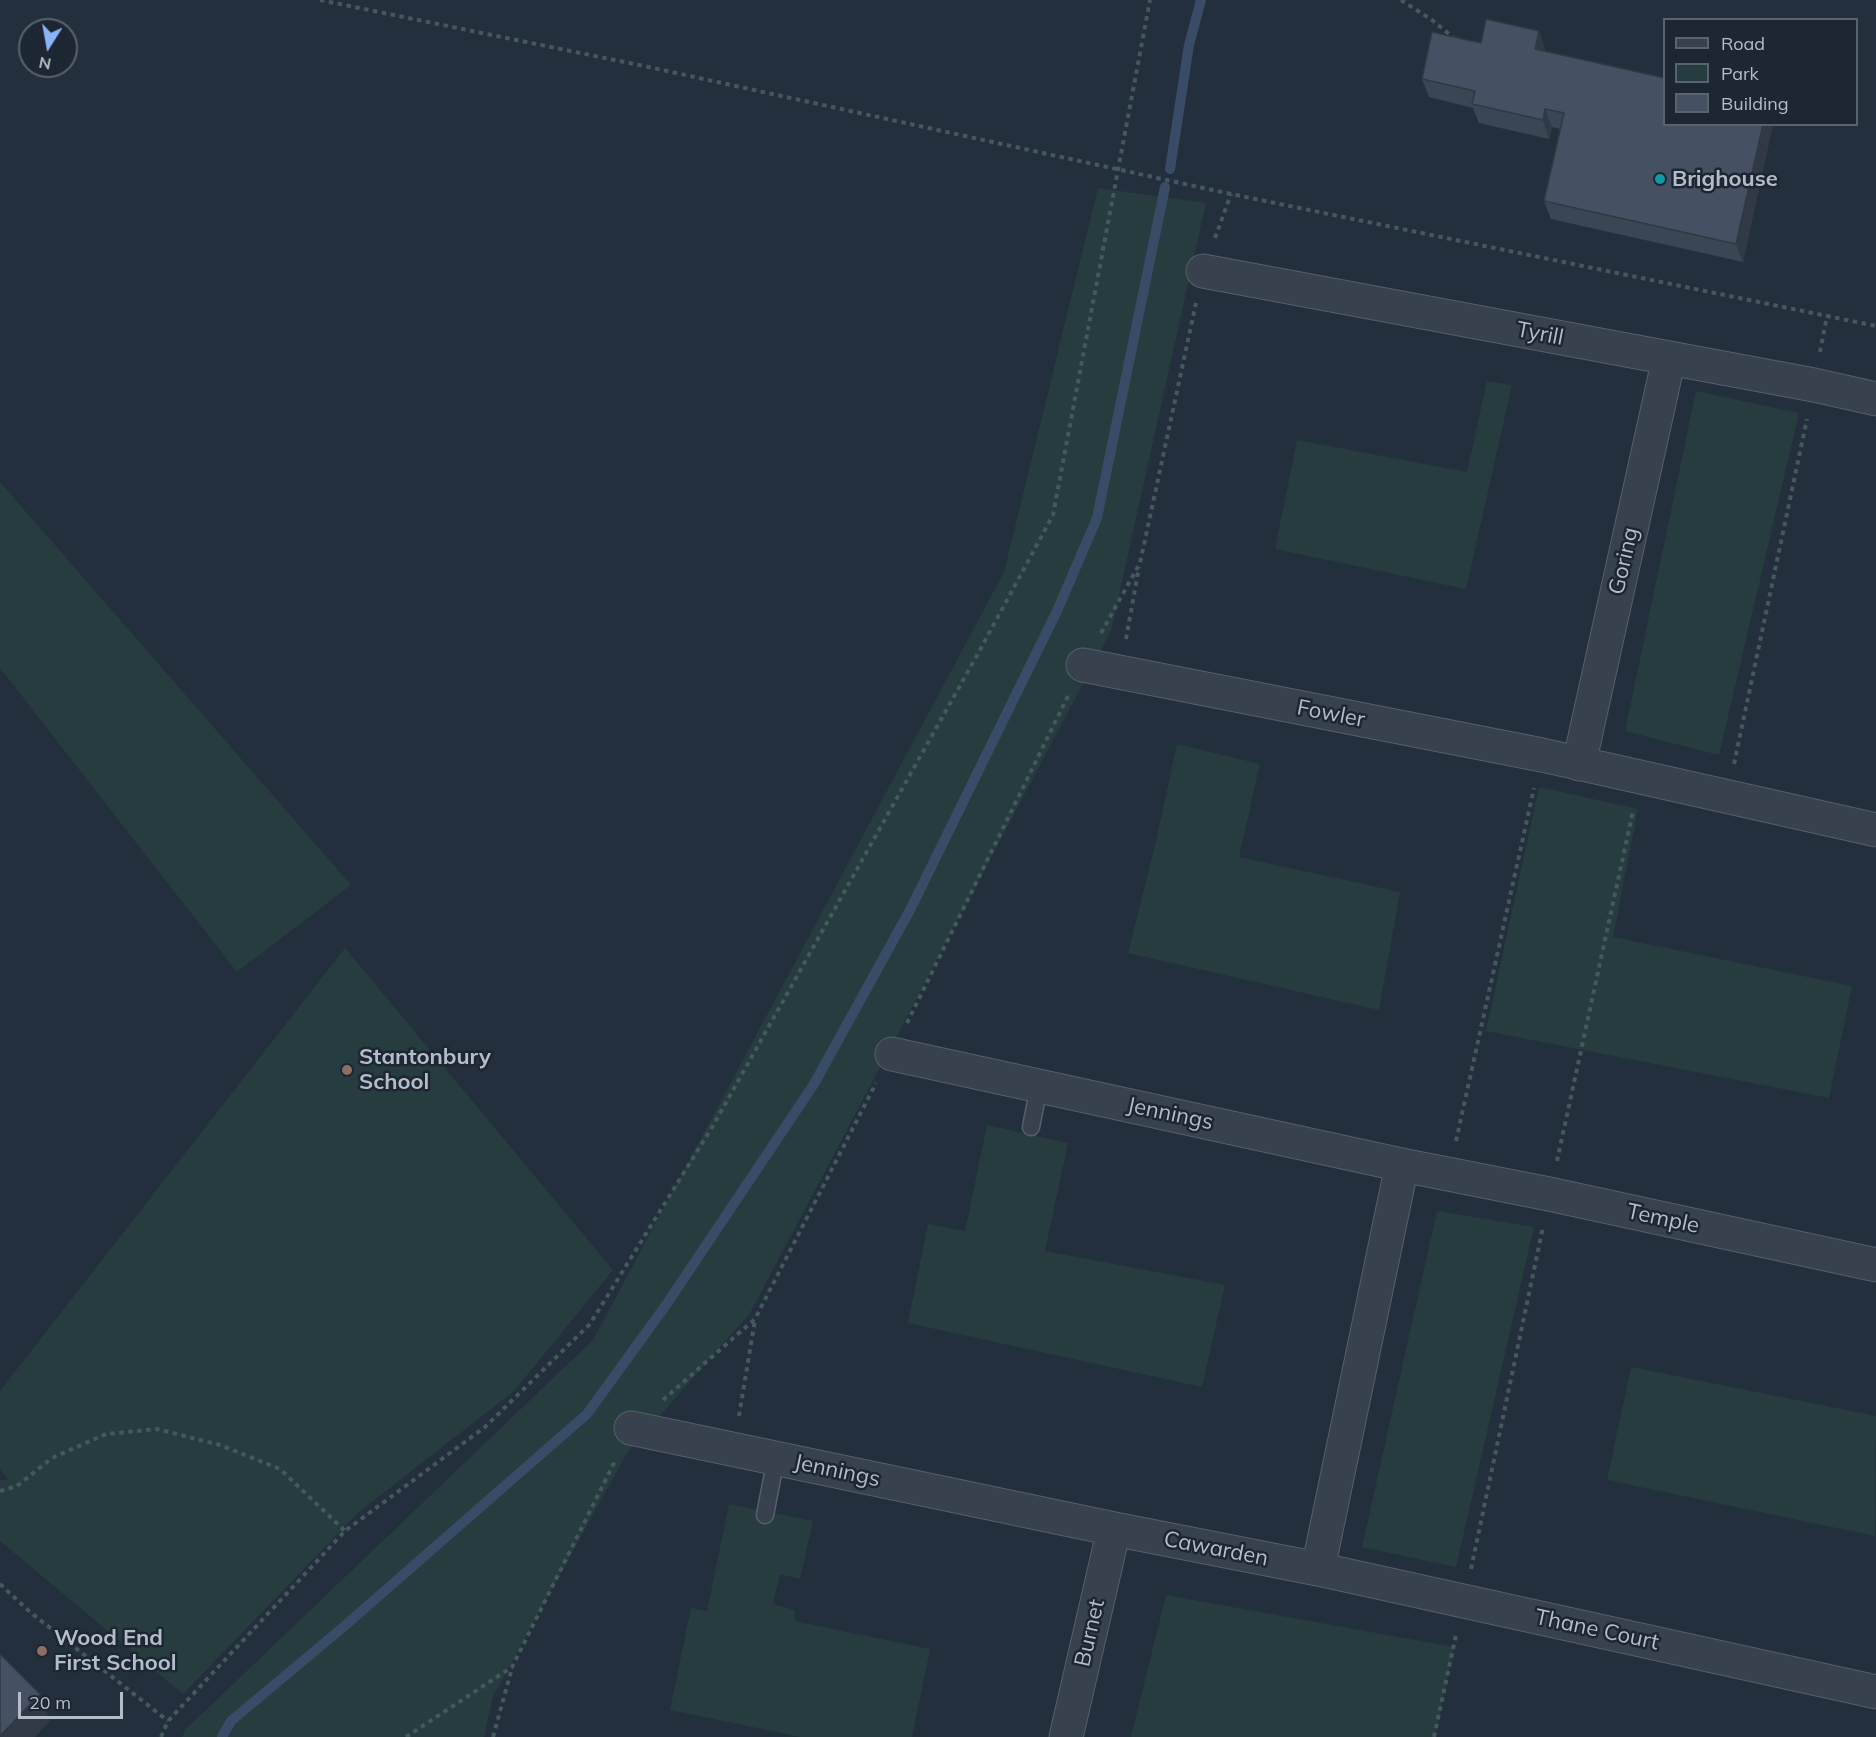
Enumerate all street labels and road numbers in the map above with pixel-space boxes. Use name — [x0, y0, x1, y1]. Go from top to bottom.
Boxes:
street label: Tyrill — [1514, 317, 1566, 351]
street label: Goring — [1603, 525, 1645, 597]
street label: Fowler — [1295, 694, 1367, 734]
street label: Jennings — [1125, 1092, 1215, 1136]
street label: Temple — [1624, 1198, 1702, 1240]
street label: Jennings — [792, 1449, 882, 1493]
street label: Cawarden — [1162, 1526, 1270, 1572]
street label: Burnet — [1069, 1597, 1111, 1669]
street label: Thane Court — [1533, 1604, 1661, 1656]

